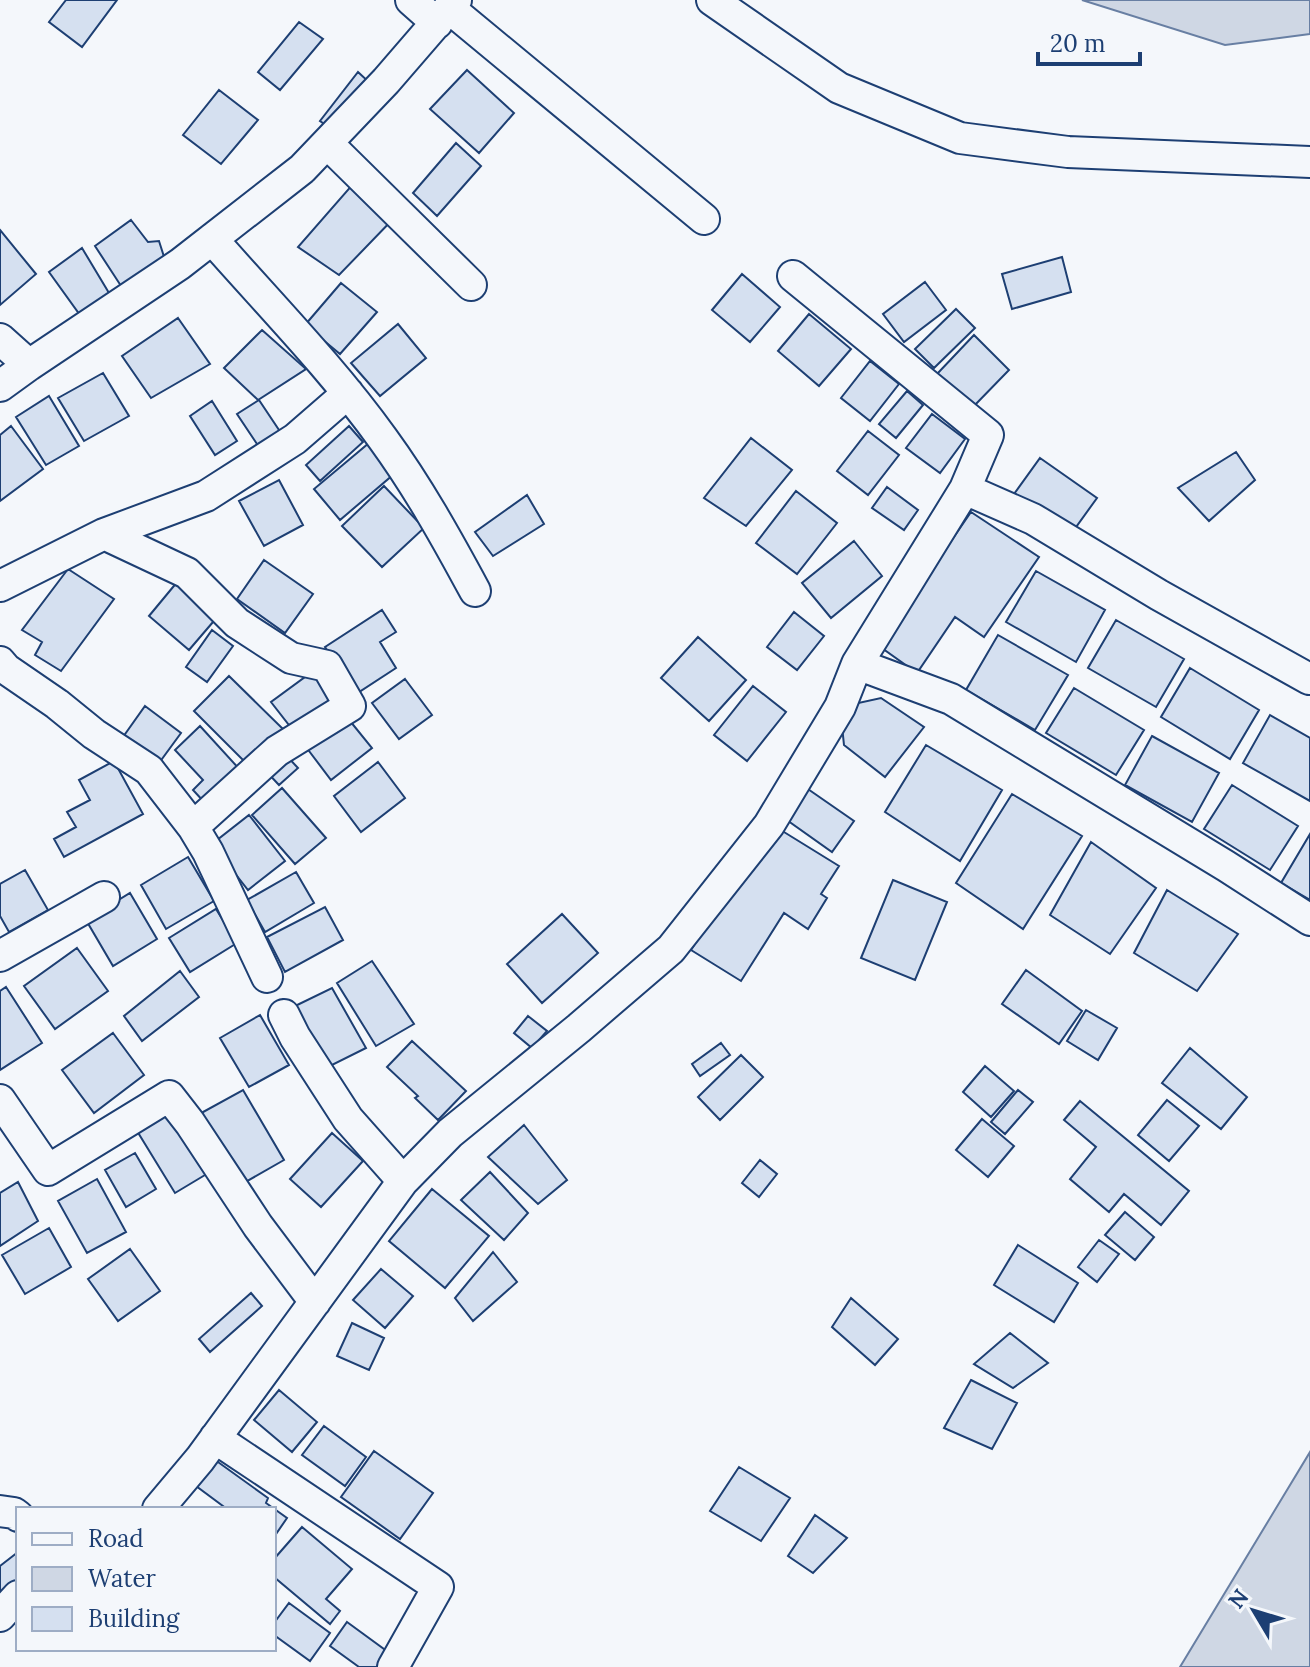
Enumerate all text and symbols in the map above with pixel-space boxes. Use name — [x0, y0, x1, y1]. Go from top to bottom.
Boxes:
scale bar — [1038, 16, 1140, 66]
text: 20 m — [1050, 28, 1106, 59]
legend — [16, 1507, 276, 1651]
text: Road — [88, 1523, 144, 1554]
text: Water — [88, 1563, 156, 1594]
north arrow — [1214, 1571, 1294, 1651]
text: N — [1222, 1583, 1255, 1614]
text: Building — [88, 1603, 180, 1634]

